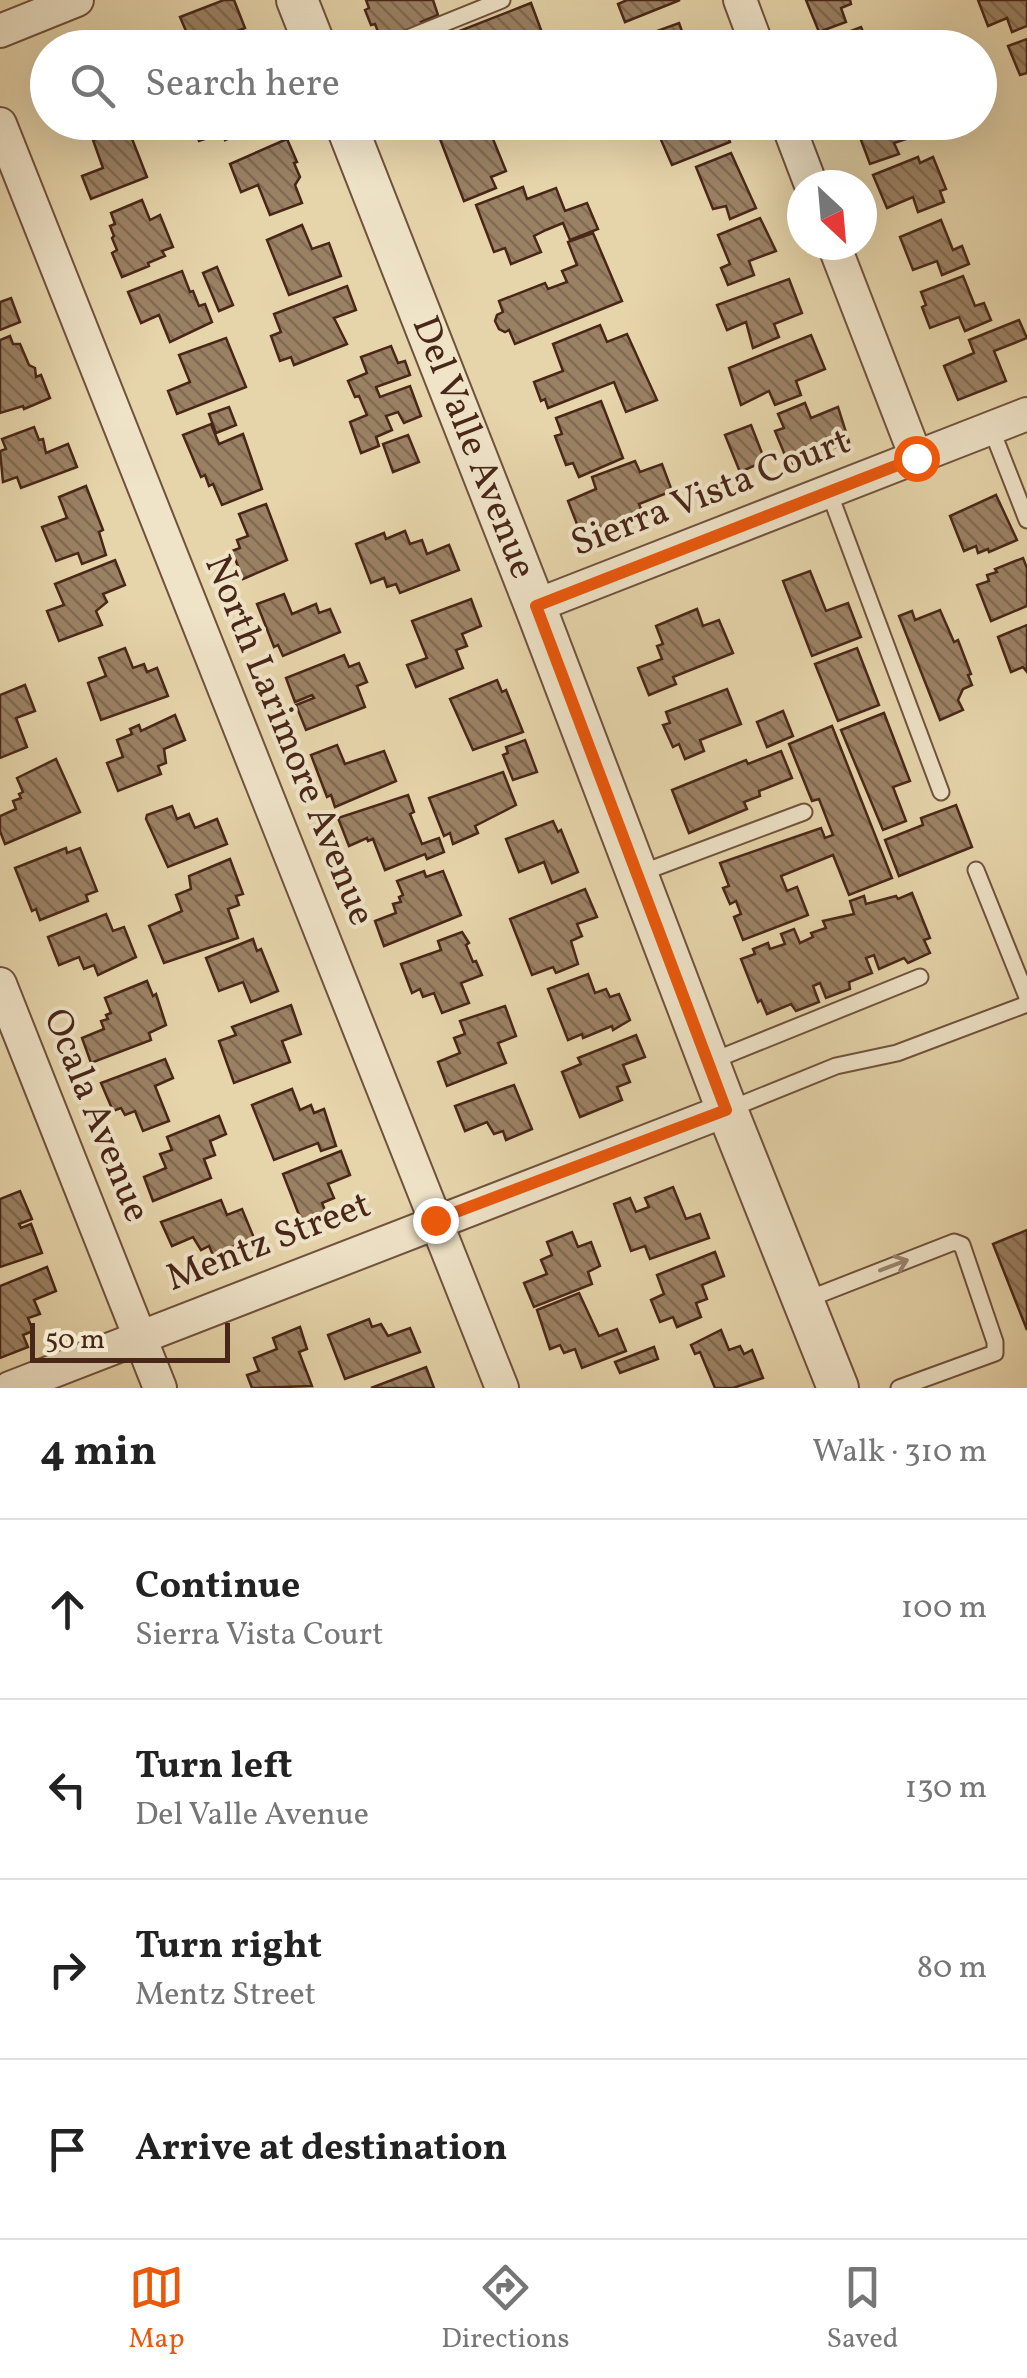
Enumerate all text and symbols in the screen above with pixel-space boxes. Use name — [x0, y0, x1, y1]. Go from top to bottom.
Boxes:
search box — [30, 30, 997, 140]
icon: search — [65, 58, 120, 113]
text: Search here — [145, 59, 340, 112]
north arrow — [787, 170, 877, 260]
street label: Del Valle Avenue — [397, 309, 548, 587]
street label: Sierra Vista Court — [564, 416, 858, 572]
route start — [894, 436, 940, 482]
street label: North Larimore Avenue — [189, 548, 387, 934]
street label: Ocala Avenue — [28, 1001, 162, 1231]
street label: Mentz Street — [159, 1180, 379, 1306]
route end — [413, 1198, 459, 1244]
one-way arrow — [878, 1254, 908, 1272]
scale bar — [30, 1318, 230, 1362]
text: 50 m — [45, 1321, 105, 1360]
text: 4 min — [40, 1424, 157, 1483]
text: Walk · 310 m — [812, 1431, 987, 1475]
text: Continue — [135, 1561, 300, 1614]
icon: ahead — [40, 1582, 95, 1637]
text: 100 m — [901, 1587, 987, 1631]
text: Sierra Vista Court — [135, 1614, 384, 1658]
text: Turn left — [135, 1741, 292, 1794]
icon: left — [40, 1762, 95, 1817]
text: 130 m — [905, 1767, 987, 1811]
text: Del Valle Avenue — [135, 1794, 369, 1838]
text: Turn right — [135, 1921, 322, 1974]
icon: right — [40, 1942, 95, 1997]
text: 80 m — [917, 1947, 987, 1991]
text: Mentz Street — [135, 1974, 316, 2018]
icon: arrive — [40, 2122, 95, 2177]
text: Arrive at destination — [135, 2123, 508, 2176]
tab: Map — [128, 2260, 184, 2359]
tab: Directions — [441, 2260, 570, 2359]
tab: Saved — [826, 2260, 899, 2359]

